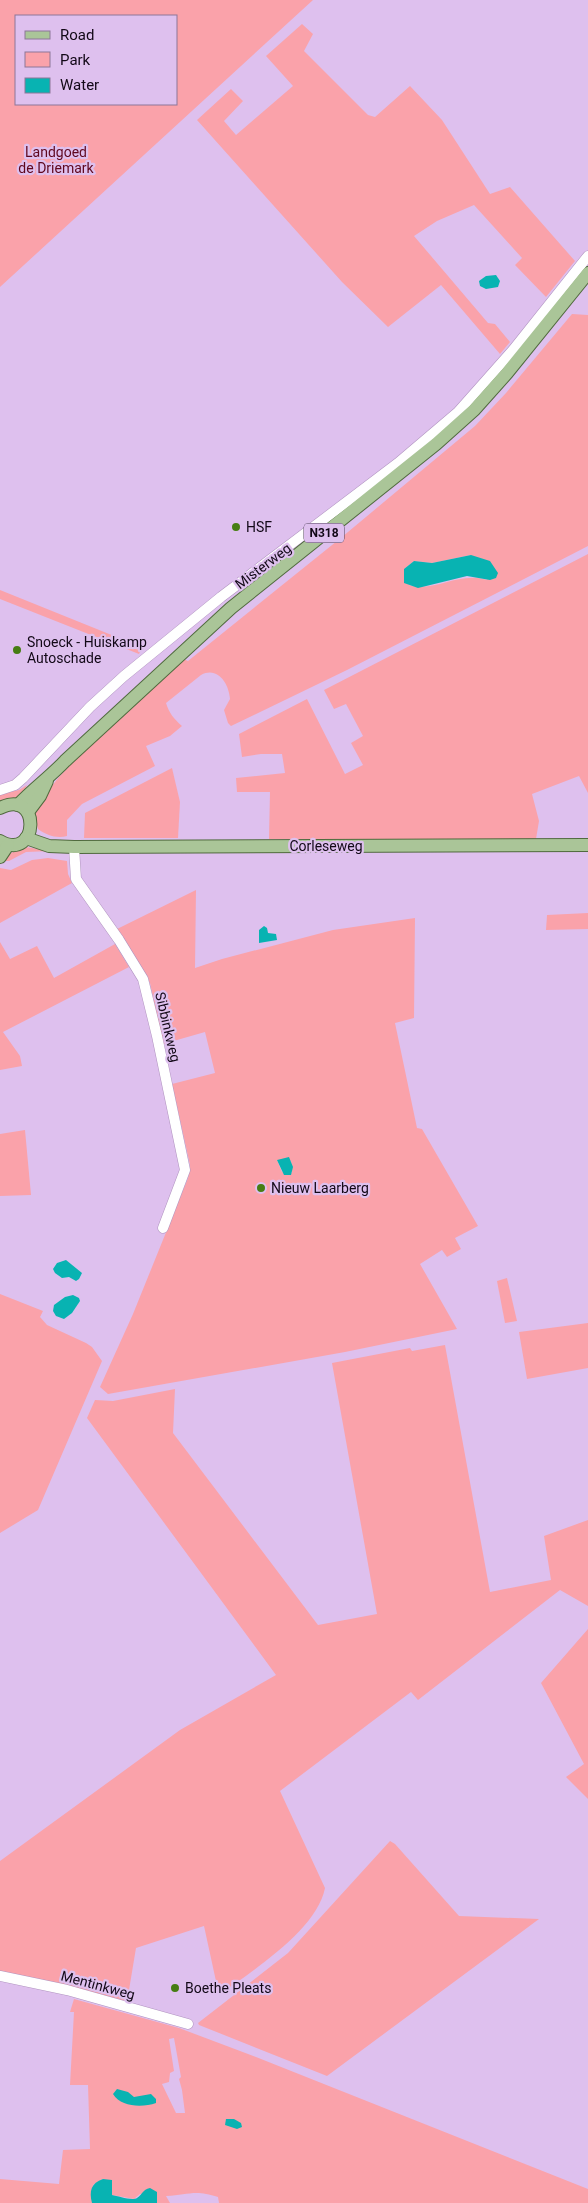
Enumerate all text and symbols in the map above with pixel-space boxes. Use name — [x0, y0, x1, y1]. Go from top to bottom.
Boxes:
legend — [15, 15, 178, 105]
text: Road — [60, 26, 94, 44]
text: Park — [60, 51, 91, 69]
text: Water — [60, 76, 99, 94]
park label: Landgoed de Driemark — [18, 144, 95, 176]
place label: HSF — [246, 519, 272, 535]
marker: HSF — [230, 521, 242, 533]
road number: N318 — [304, 524, 344, 542]
street label: Misterweg — [232, 540, 294, 592]
place label: Snoeck - Huiskamp Autoschade — [27, 634, 147, 666]
marker: Snoeck - Huiskamp Autoschade — [11, 644, 23, 656]
street label: Corleseweg — [289, 838, 363, 854]
street label: Sibbinkweg — [152, 990, 184, 1064]
place label: Nieuw Laarberg — [271, 1180, 369, 1196]
marker: Nieuw Laarberg — [255, 1182, 267, 1194]
street label: Mentinkweg — [59, 1967, 137, 2003]
place label: Boethe Pleats — [185, 1980, 271, 1996]
marker: Boethe Pleats — [169, 1982, 181, 1994]

